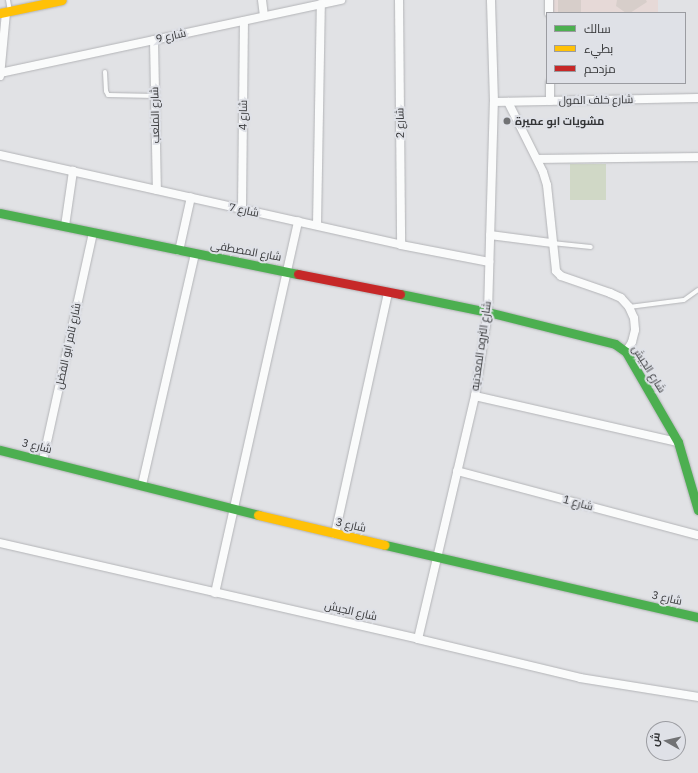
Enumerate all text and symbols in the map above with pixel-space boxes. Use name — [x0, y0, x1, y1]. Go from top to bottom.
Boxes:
legend — [546, 12, 686, 84]
text: سالك — [584, 21, 611, 36]
street label: شارع 9 — [155, 26, 187, 46]
text: بطيء — [584, 41, 613, 56]
text: مزدحم — [584, 61, 616, 76]
street label: شارع الملعب — [148, 87, 162, 143]
street label: شارع خلف المول — [559, 93, 633, 107]
street label: شارع 4 — [236, 100, 250, 130]
street label: شارع 2 — [393, 108, 407, 138]
place label: مشويات ابو عميرة — [515, 114, 604, 128]
marker: مشويات ابو عميرة — [502, 116, 512, 126]
street label: شارع 7 — [228, 200, 260, 220]
street label: شارع المصطفى — [210, 238, 282, 264]
street label: شارع الثروه المعدنيه — [468, 300, 494, 392]
street label: شارع تامر ابو الفضل — [52, 302, 84, 390]
street label: شارع الجيش — [629, 343, 669, 395]
street label: شارع 3 — [21, 436, 53, 456]
street label: شارع 1 — [562, 493, 594, 513]
street label: شارع 3 — [335, 515, 367, 535]
street label: شارع 3 — [651, 588, 683, 608]
street label: شارع الجيش — [323, 599, 379, 623]
north arrow — [646, 721, 686, 761]
text: ش — [647, 732, 663, 747]

